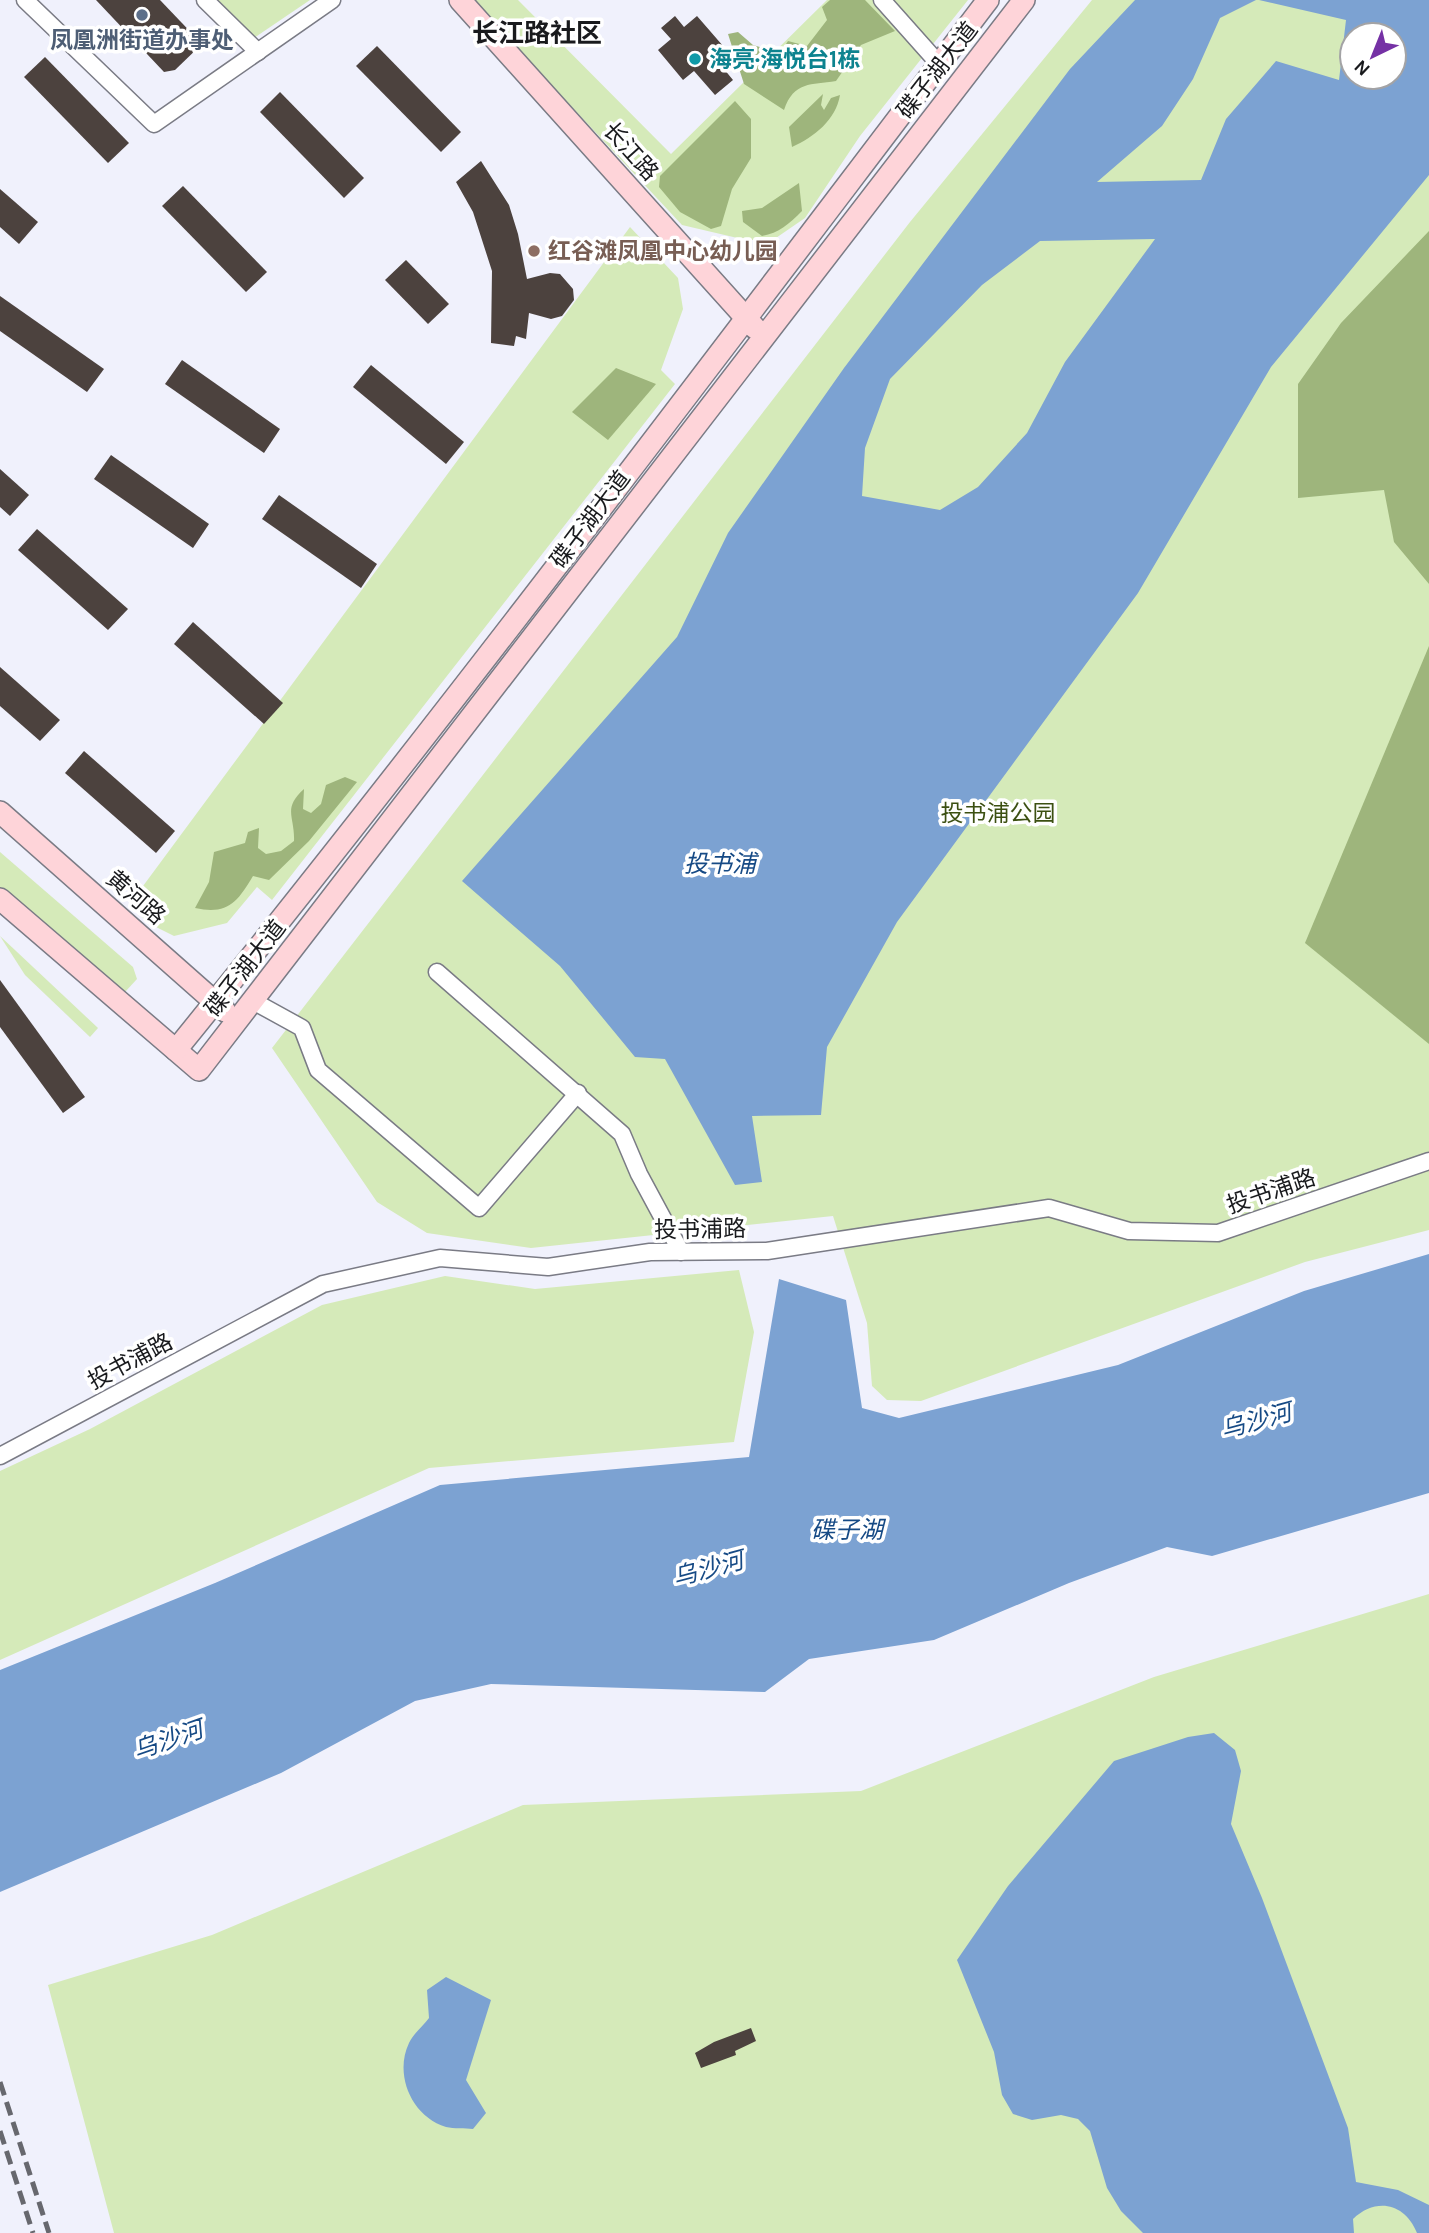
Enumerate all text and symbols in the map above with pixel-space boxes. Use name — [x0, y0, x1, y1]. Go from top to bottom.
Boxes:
marker: 凤凰洲街道办事处 — [134, 7, 150, 23]
street label: 碟子湖大道 — [891, 17, 983, 124]
district label: 长江路社区 — [472, 18, 602, 49]
north arrow — [1338, 21, 1408, 91]
place label: 凤凰洲街道办事处 — [50, 27, 234, 54]
place label: 海亮·海悦台1栋 — [709, 46, 860, 73]
marker: 海亮·海悦台1栋 — [687, 51, 703, 67]
text: N — [1350, 55, 1375, 80]
street label: 长江路 — [598, 117, 664, 186]
place label: 红谷滩凤凰中心幼儿园 — [548, 238, 778, 265]
marker: 红谷滩凤凰中心幼儿园 — [526, 243, 542, 259]
street label: 碟子湖大道 — [545, 465, 636, 573]
park label: 投书浦公园 — [941, 800, 1056, 827]
water label: 投书浦 — [684, 850, 760, 878]
street label: 黄河路 — [101, 865, 171, 930]
street label: 碟子湖大道 — [199, 915, 291, 1022]
street label: 投书浦路 — [1223, 1164, 1319, 1219]
street label: 投书浦路 — [654, 1215, 746, 1244]
street label: 投书浦路 — [83, 1328, 177, 1395]
water label: 乌沙河 — [1218, 1397, 1298, 1444]
water label: 碟子湖 — [811, 1516, 887, 1544]
water label: 乌沙河 — [670, 1545, 750, 1592]
water label: 乌沙河 — [129, 1714, 210, 1765]

